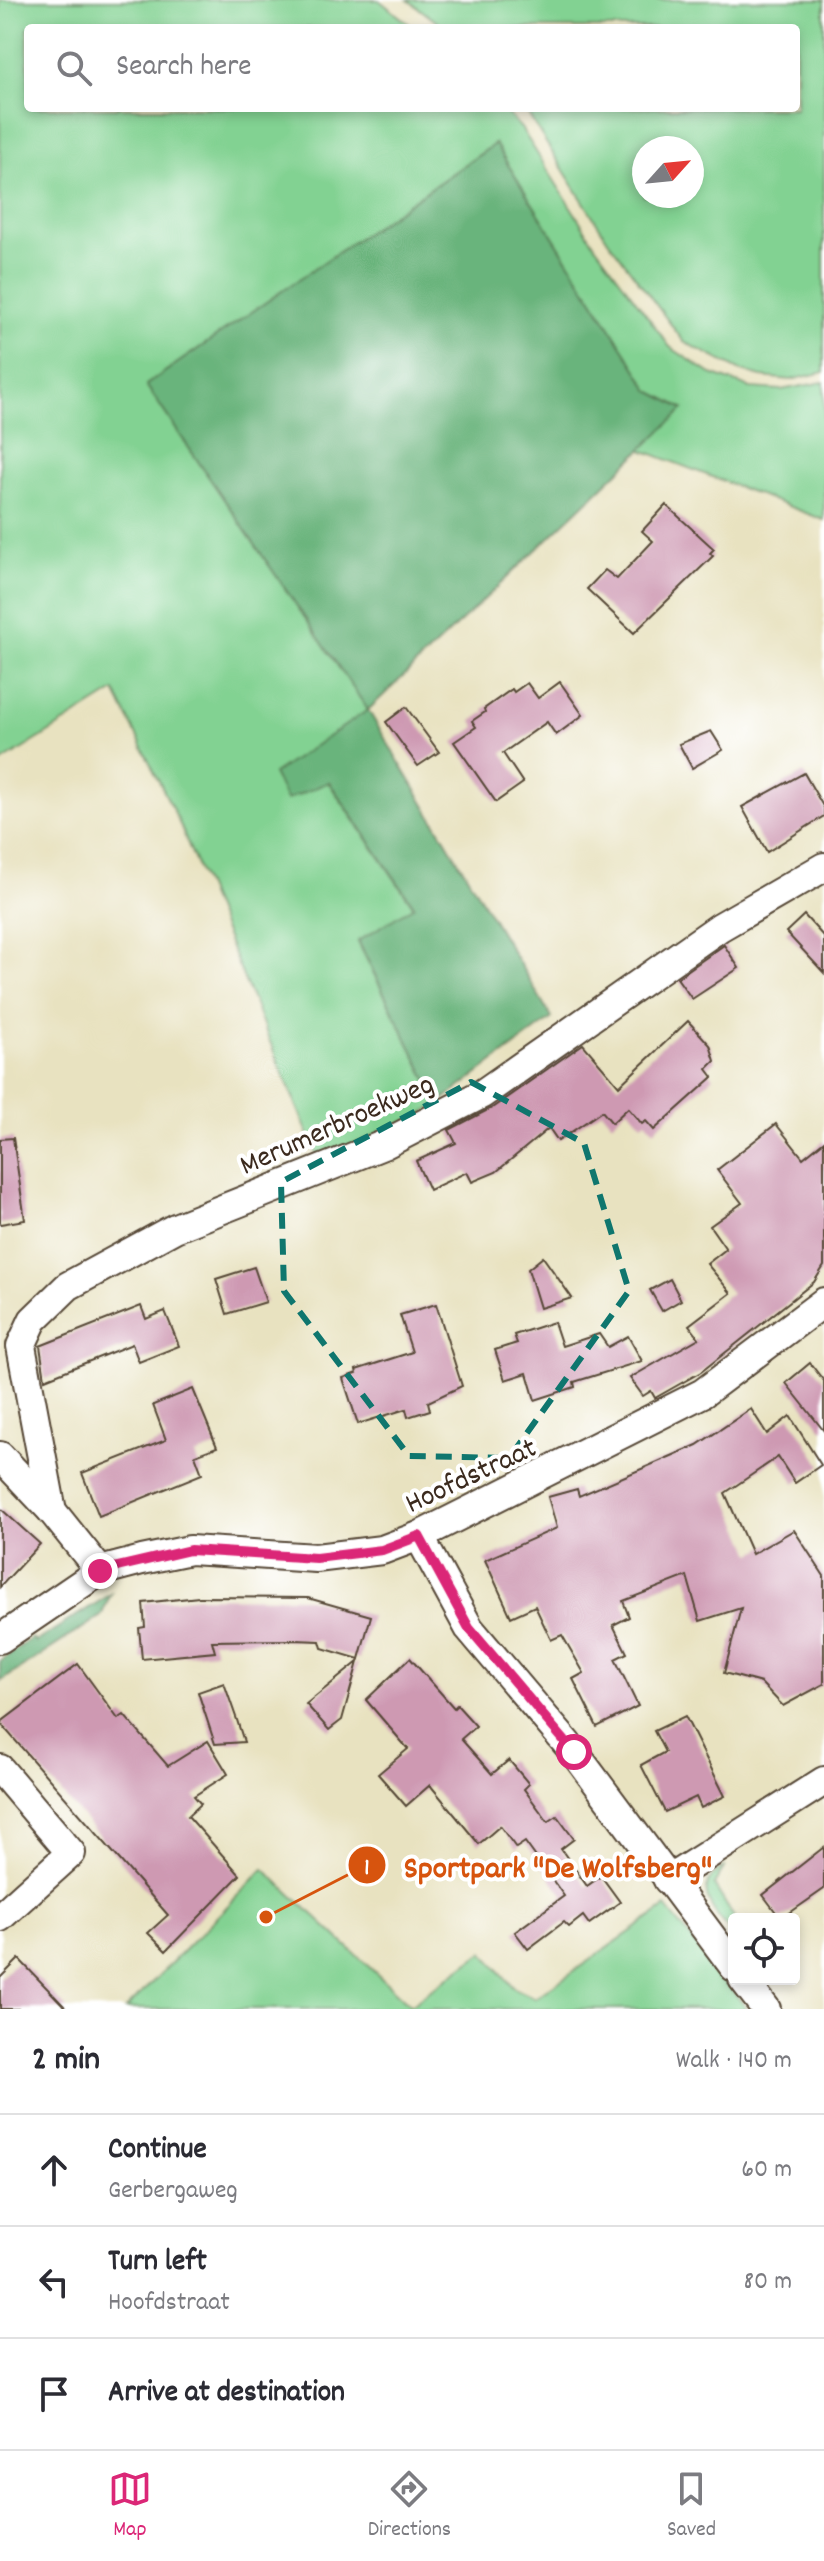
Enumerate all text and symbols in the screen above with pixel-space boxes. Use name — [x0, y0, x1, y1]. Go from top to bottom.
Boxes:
search box — [24, 24, 800, 112]
icon: search — [52, 46, 96, 90]
text: Search here — [116, 47, 252, 90]
north arrow — [632, 136, 704, 208]
street label: Merumerbroekweg — [234, 1065, 442, 1189]
street label: Hoofdstraat — [399, 1429, 545, 1527]
route end — [82, 1553, 118, 1589]
route start — [556, 1734, 592, 1770]
callout: Sportpark "De Wolfsberg" — [347, 1837, 728, 1893]
text: Sportpark "De Wolfsberg" — [404, 1848, 712, 1894]
text: 1 — [364, 1852, 370, 1886]
map controls — [728, 1913, 800, 1985]
button: locate — [728, 1913, 800, 1985]
text: 2 min — [32, 2037, 100, 2086]
text: Walk · 140 m — [676, 2043, 792, 2080]
text: Continue — [108, 2130, 207, 2173]
icon: ahead — [32, 2148, 76, 2192]
text: 60 m — [741, 2152, 792, 2189]
text: Gerbergaweg — [108, 2173, 238, 2210]
text: Turn left — [108, 2242, 207, 2285]
icon: left — [32, 2260, 76, 2304]
text: 80 m — [744, 2264, 792, 2301]
text: Hoofdstraat — [108, 2285, 230, 2322]
icon: arrive — [32, 2372, 76, 2416]
text: Arrive at destination — [108, 2373, 345, 2416]
tab: Map — [108, 2467, 152, 2546]
tab: Directions — [368, 2467, 451, 2546]
tab: Saved — [667, 2467, 716, 2546]

